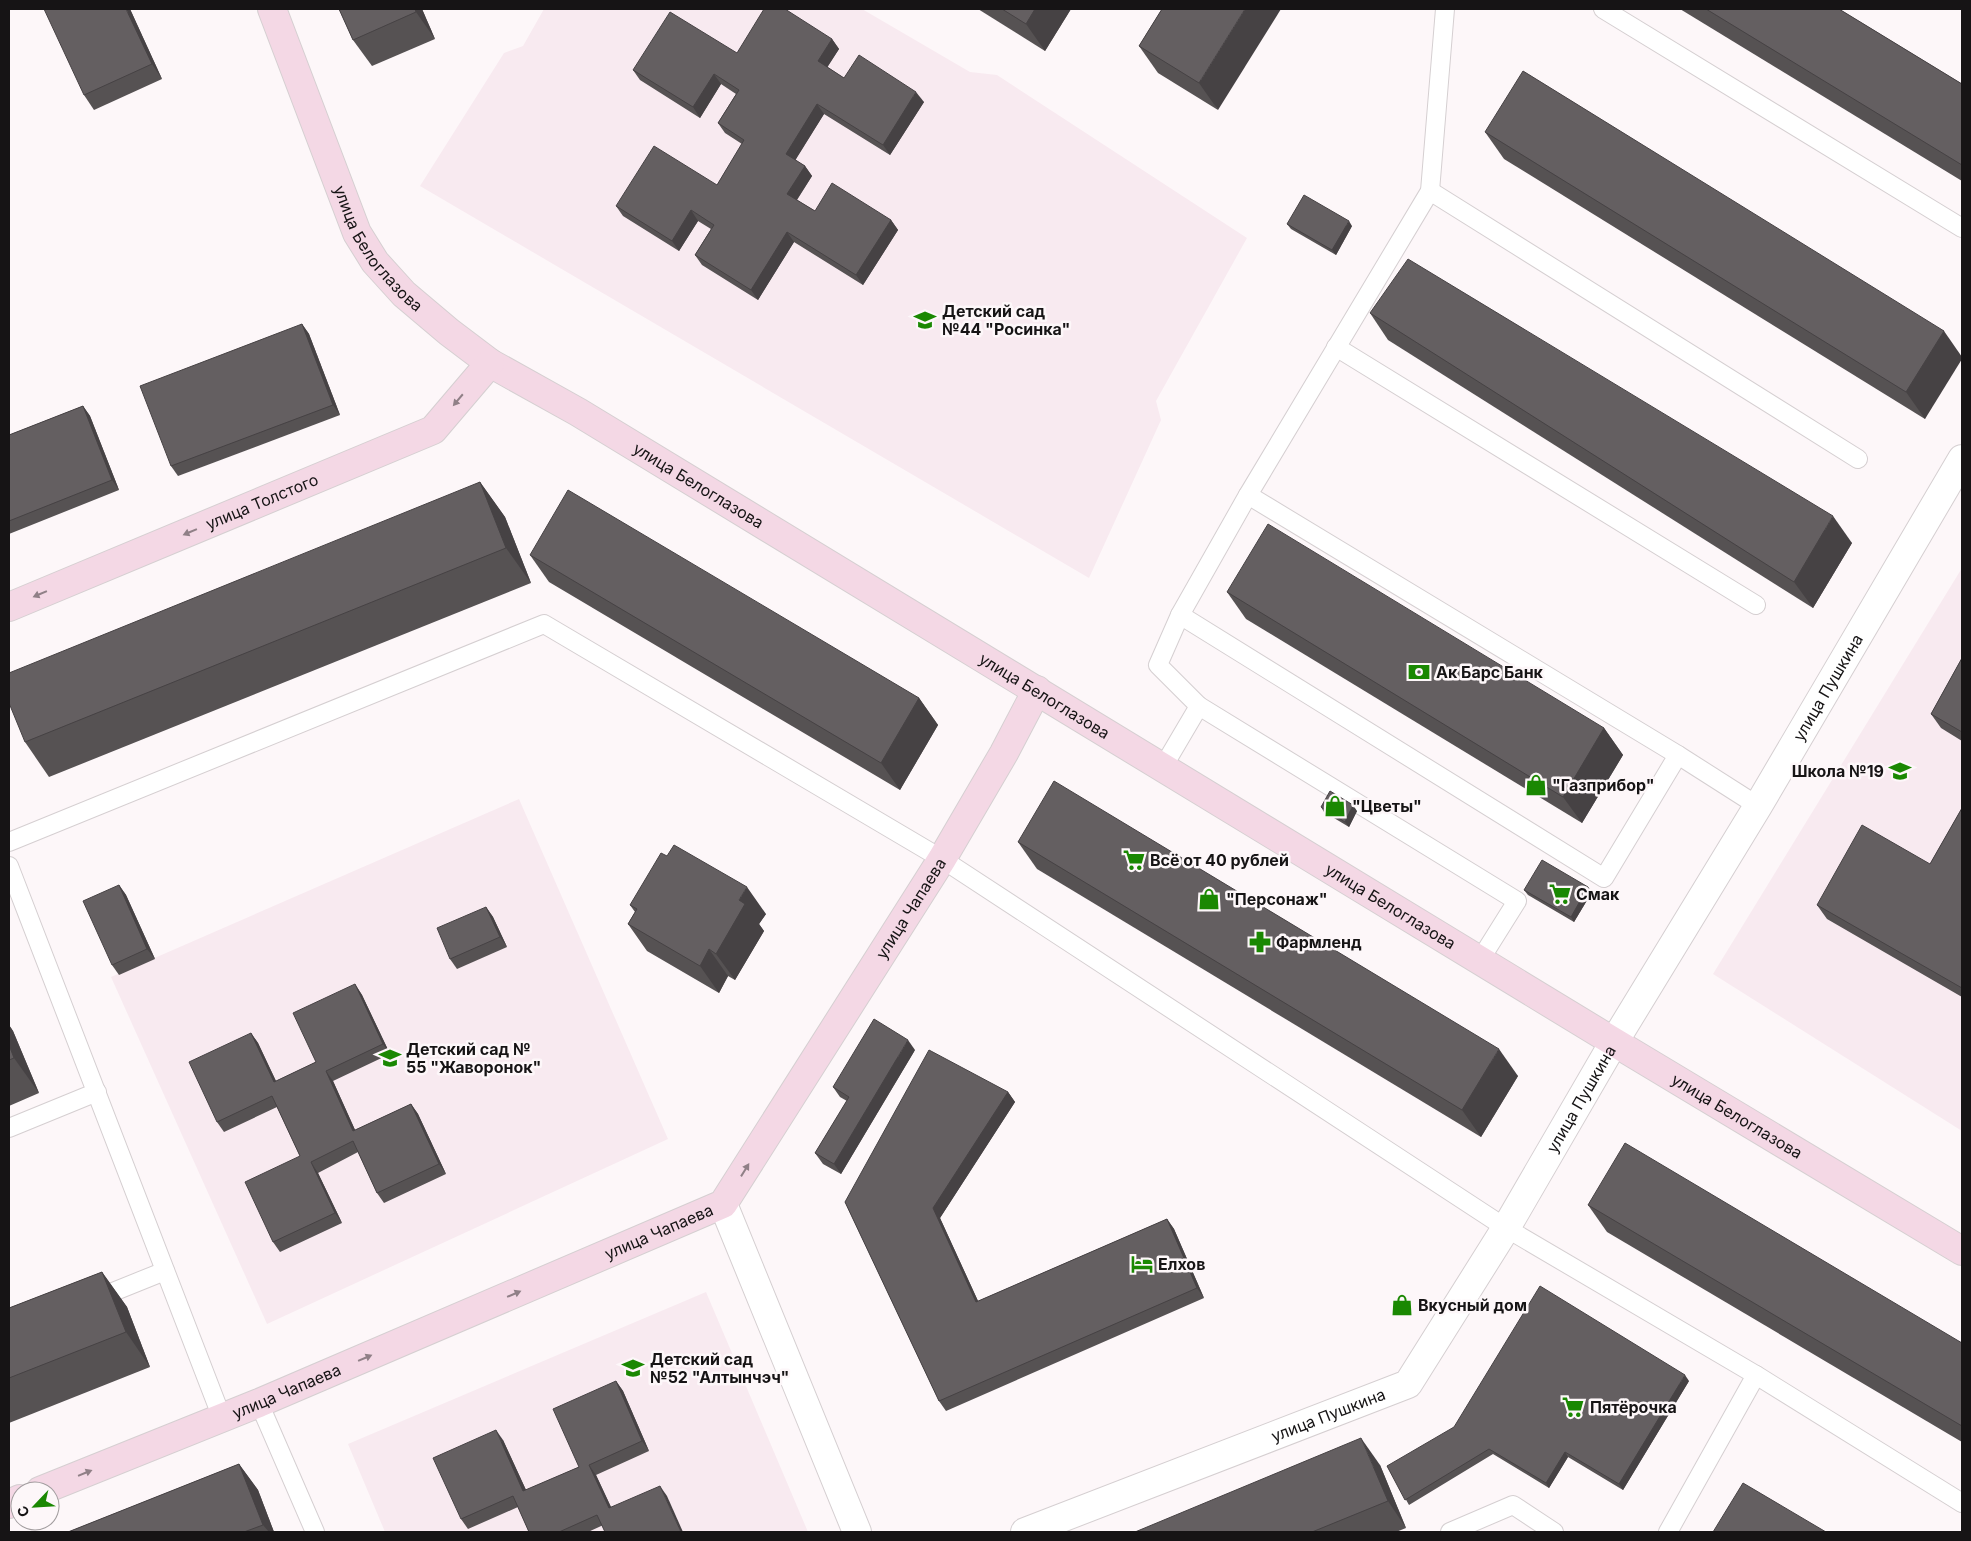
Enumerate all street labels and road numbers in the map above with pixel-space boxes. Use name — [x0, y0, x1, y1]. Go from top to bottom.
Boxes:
street label: улица Белоглазова — [330, 183, 427, 316]
street label: улица Белоглазова — [630, 438, 767, 533]
street label: улица Толстого — [203, 469, 321, 534]
street label: улица Пушкина — [1789, 630, 1867, 744]
street label: улица Белоглазова — [976, 648, 1113, 743]
street label: улица Чапаева — [871, 854, 950, 963]
street label: улица Белоглазова — [1322, 859, 1460, 953]
street label: улица Пушкина — [1542, 1042, 1620, 1156]
street label: улица Белоглазова — [1668, 1069, 1806, 1163]
street label: улица Чапаева — [602, 1200, 716, 1264]
street label: улица Чапаева — [229, 1359, 344, 1423]
street label: улица Пушкина — [1268, 1384, 1388, 1446]

